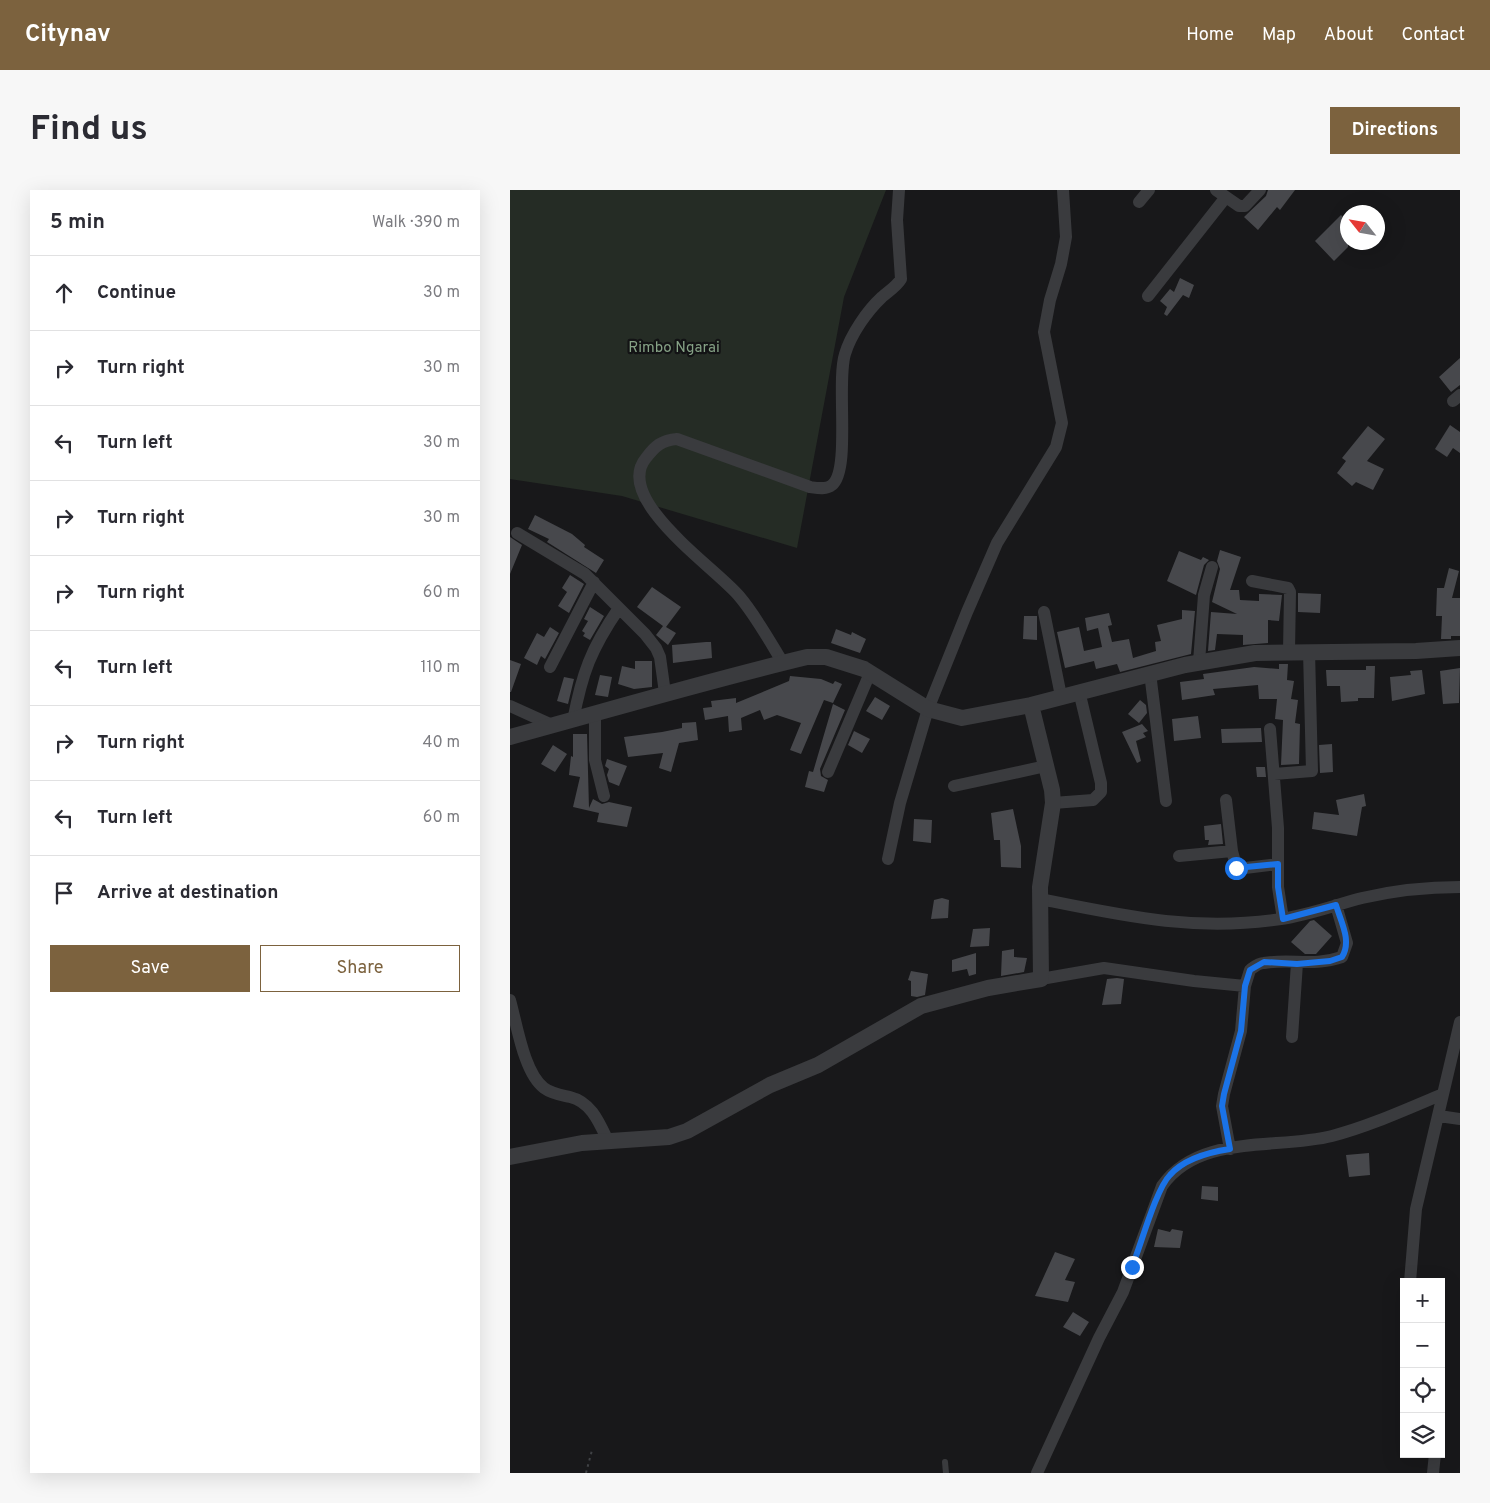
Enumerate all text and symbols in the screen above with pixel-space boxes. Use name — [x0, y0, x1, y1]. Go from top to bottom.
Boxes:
text: Citynav — [25, 20, 111, 50]
text: Home — [1186, 24, 1234, 47]
text: Map — [1262, 24, 1296, 47]
text: About — [1324, 24, 1373, 47]
text: Contact — [1401, 24, 1465, 47]
button: Directions — [1330, 107, 1460, 154]
text: Find us — [30, 108, 148, 152]
north arrow — [1340, 205, 1385, 250]
text: 5 min — [50, 209, 105, 236]
text: Walk · 390 m — [372, 213, 460, 233]
icon: ahead — [50, 279, 78, 307]
text: Continue — [97, 281, 176, 305]
text: 30 m — [423, 283, 460, 303]
park label: Rimbo Ngarai — [628, 339, 720, 358]
icon: right — [50, 354, 78, 382]
text: Turn right — [97, 356, 185, 380]
text: 30 m — [423, 358, 460, 378]
icon: left — [50, 429, 78, 457]
text: Turn left — [97, 431, 173, 455]
text: 30 m — [423, 433, 460, 453]
icon: right — [50, 504, 78, 532]
text: Turn right — [97, 506, 185, 530]
text: 30 m — [423, 508, 460, 528]
icon: right — [50, 579, 78, 607]
text: Turn right — [97, 581, 185, 605]
text: 60 m — [423, 583, 460, 603]
icon: left — [50, 654, 78, 682]
text: Turn left — [97, 656, 173, 680]
text: 110 m — [420, 658, 460, 678]
icon: right — [50, 729, 78, 757]
text: Turn right — [97, 731, 185, 755]
text: 40 m — [422, 733, 460, 753]
icon: left — [50, 804, 78, 832]
text: Turn left — [97, 806, 173, 830]
text: 60 m — [423, 808, 460, 828]
route start — [1225, 857, 1248, 880]
icon: arrive — [50, 879, 78, 907]
text: Arrive at destination — [97, 881, 278, 905]
button: Save — [50, 945, 250, 992]
button: Share — [260, 945, 460, 992]
route end — [1121, 1256, 1144, 1279]
map controls — [1400, 1278, 1445, 1458]
button: + — [1400, 1278, 1445, 1323]
button: − — [1400, 1323, 1445, 1368]
button: locate — [1400, 1368, 1445, 1413]
button: layers — [1400, 1413, 1445, 1458]

